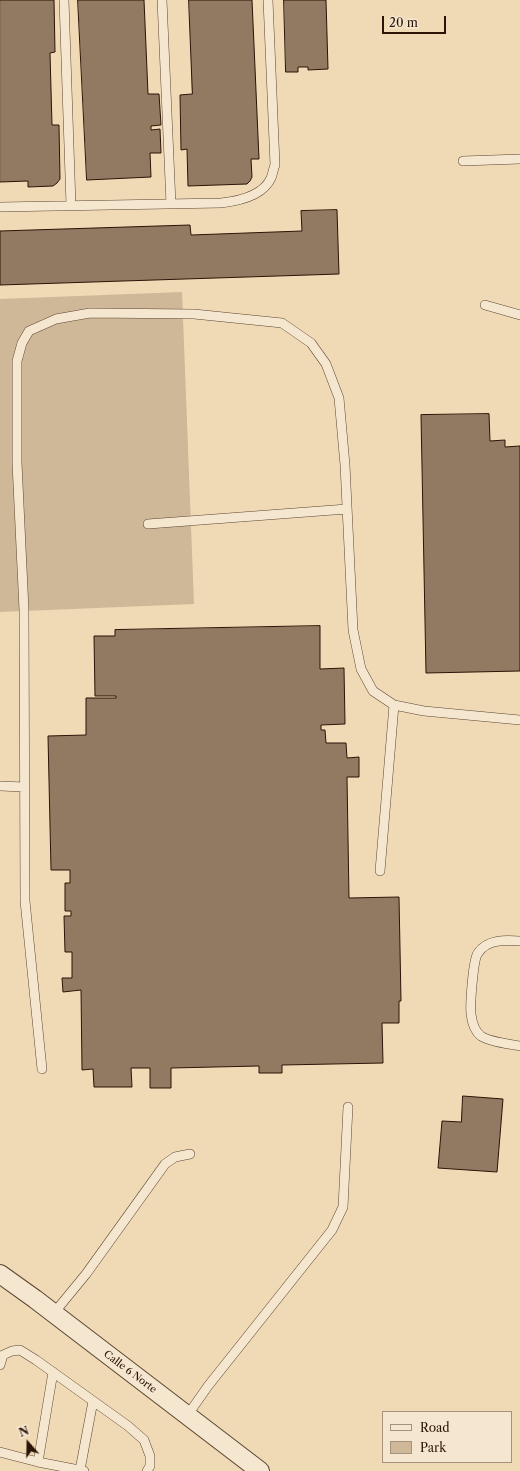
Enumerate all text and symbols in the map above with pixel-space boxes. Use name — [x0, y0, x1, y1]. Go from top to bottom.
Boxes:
scale bar — [384, 8, 448, 34]
text: 20 m — [389, 15, 418, 30]
street label: Calle 6 Norte — [101, 1348, 159, 1396]
legend — [382, 1411, 512, 1463]
text: Road — [420, 1420, 450, 1435]
north arrow — [8, 1423, 48, 1463]
text: N — [17, 1424, 31, 1440]
text: Park — [420, 1440, 446, 1455]

